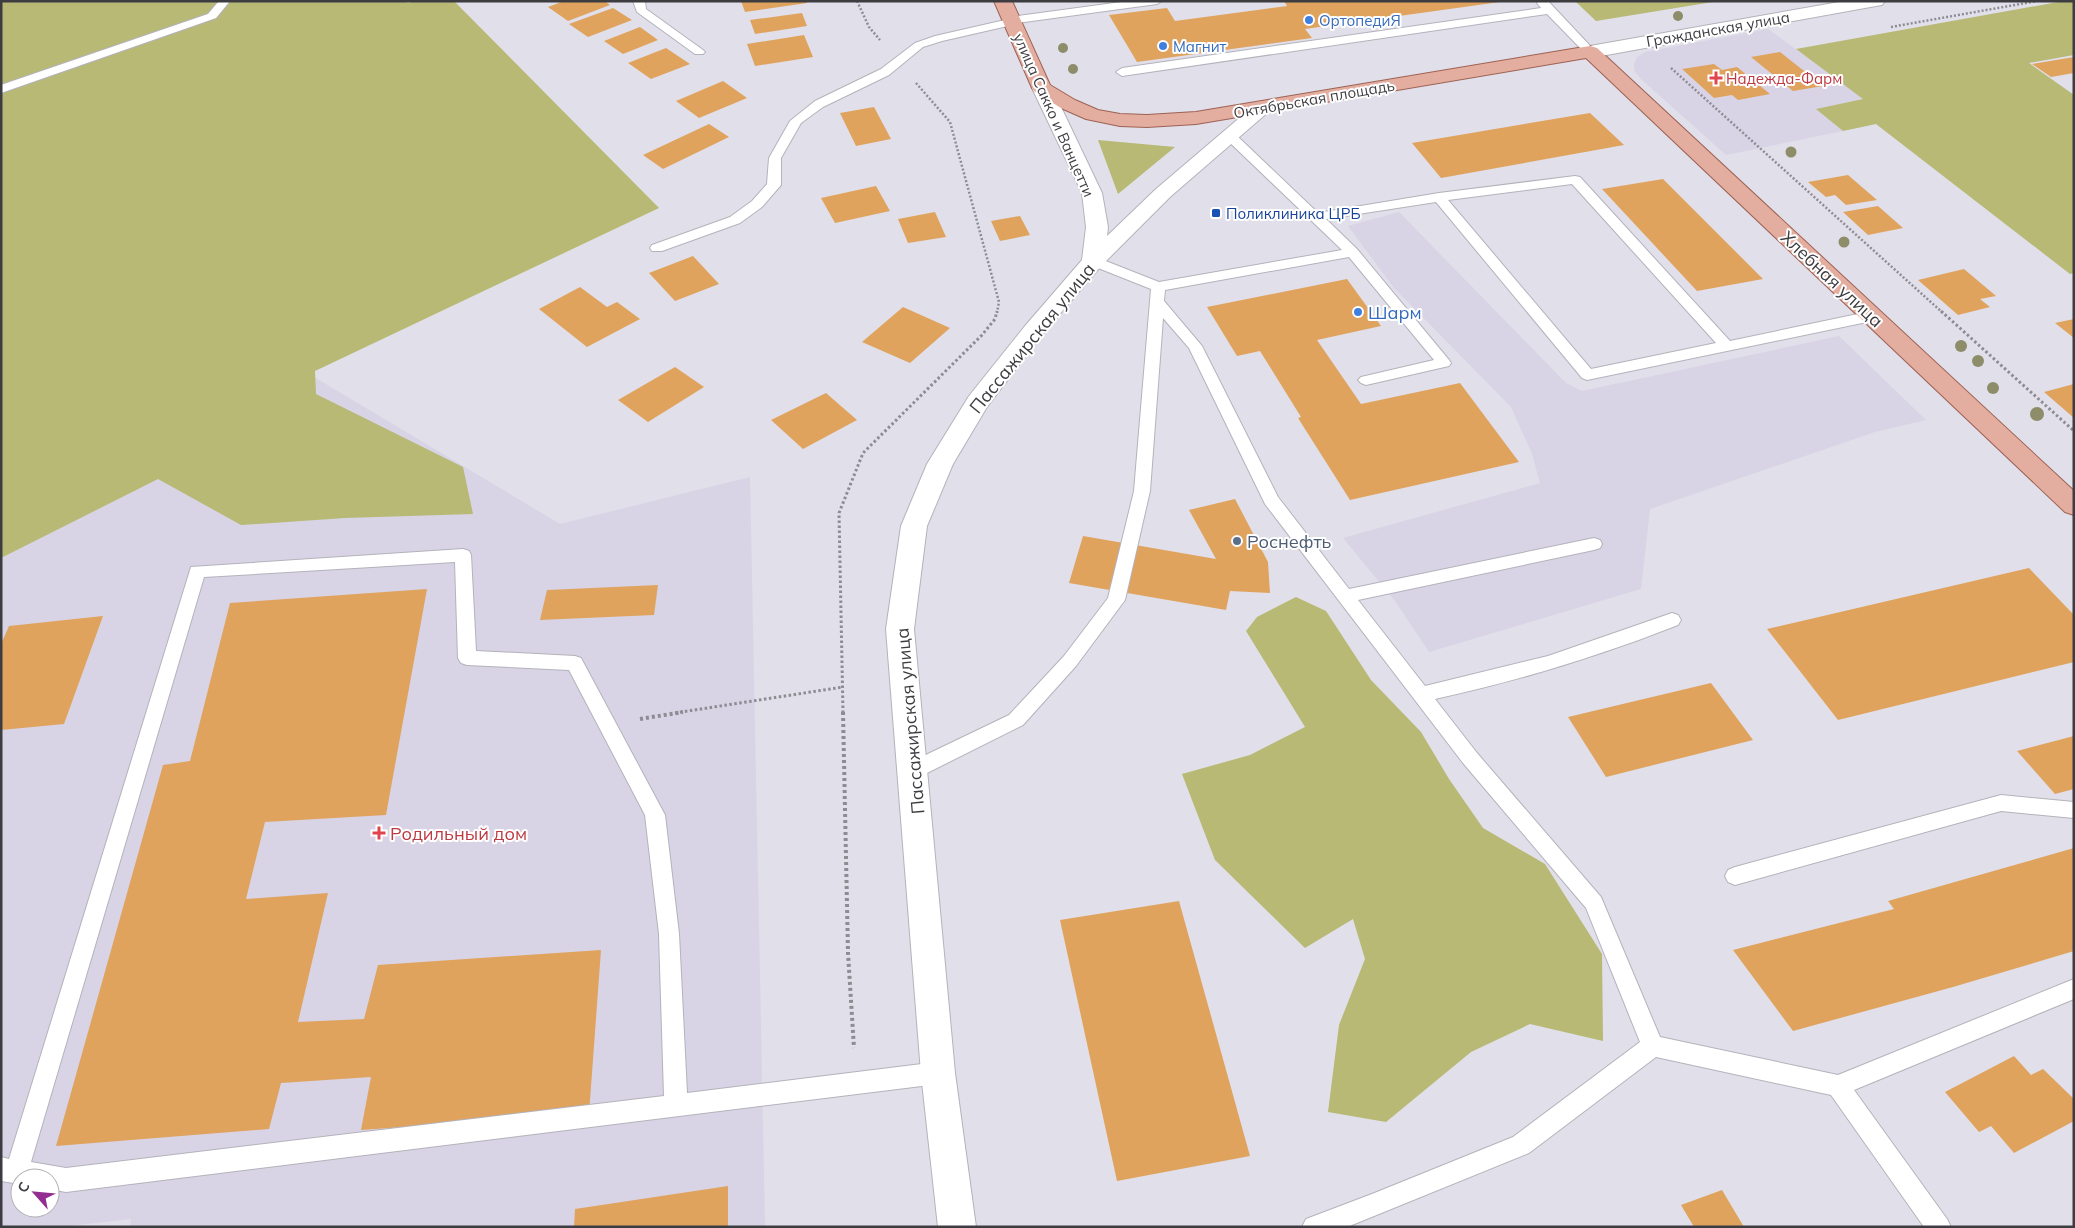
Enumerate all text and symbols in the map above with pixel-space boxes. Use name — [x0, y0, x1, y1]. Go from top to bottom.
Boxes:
street label: Гражданская улица — [1645, 7, 1791, 51]
place label: ОртопедиЯ — [1319, 11, 1401, 30]
marker: ОртопедиЯ — [1303, 14, 1315, 26]
street label: улица Сакко и Ванцетти — [1009, 30, 1099, 200]
place label: Магнит — [1173, 37, 1227, 56]
marker: Магнит — [1157, 40, 1169, 52]
place label: Надежда-Фарм — [1726, 69, 1842, 88]
marker: Надежда-Фарм — [1710, 72, 1722, 84]
street label: Октябрьская площадь — [1232, 75, 1396, 123]
place label: Поликлиника ЦРБ — [1226, 204, 1361, 223]
marker: Поликлиника ЦРБ — [1210, 207, 1222, 219]
street label: Хлебная улица — [1776, 226, 1888, 332]
street label: Пассажирская улица — [964, 258, 1100, 418]
place label: Шарм — [1368, 301, 1422, 324]
marker: Шарм — [1352, 306, 1364, 318]
place label: Роснефть — [1247, 530, 1332, 553]
marker: Роснефть — [1231, 535, 1243, 547]
street label: Пассажирская улица — [890, 627, 930, 815]
place label: Родильный дом — [390, 822, 527, 845]
marker: Родильный дом — [372, 826, 386, 840]
north arrow — [10, 1168, 60, 1218]
text: С — [13, 1179, 34, 1195]

